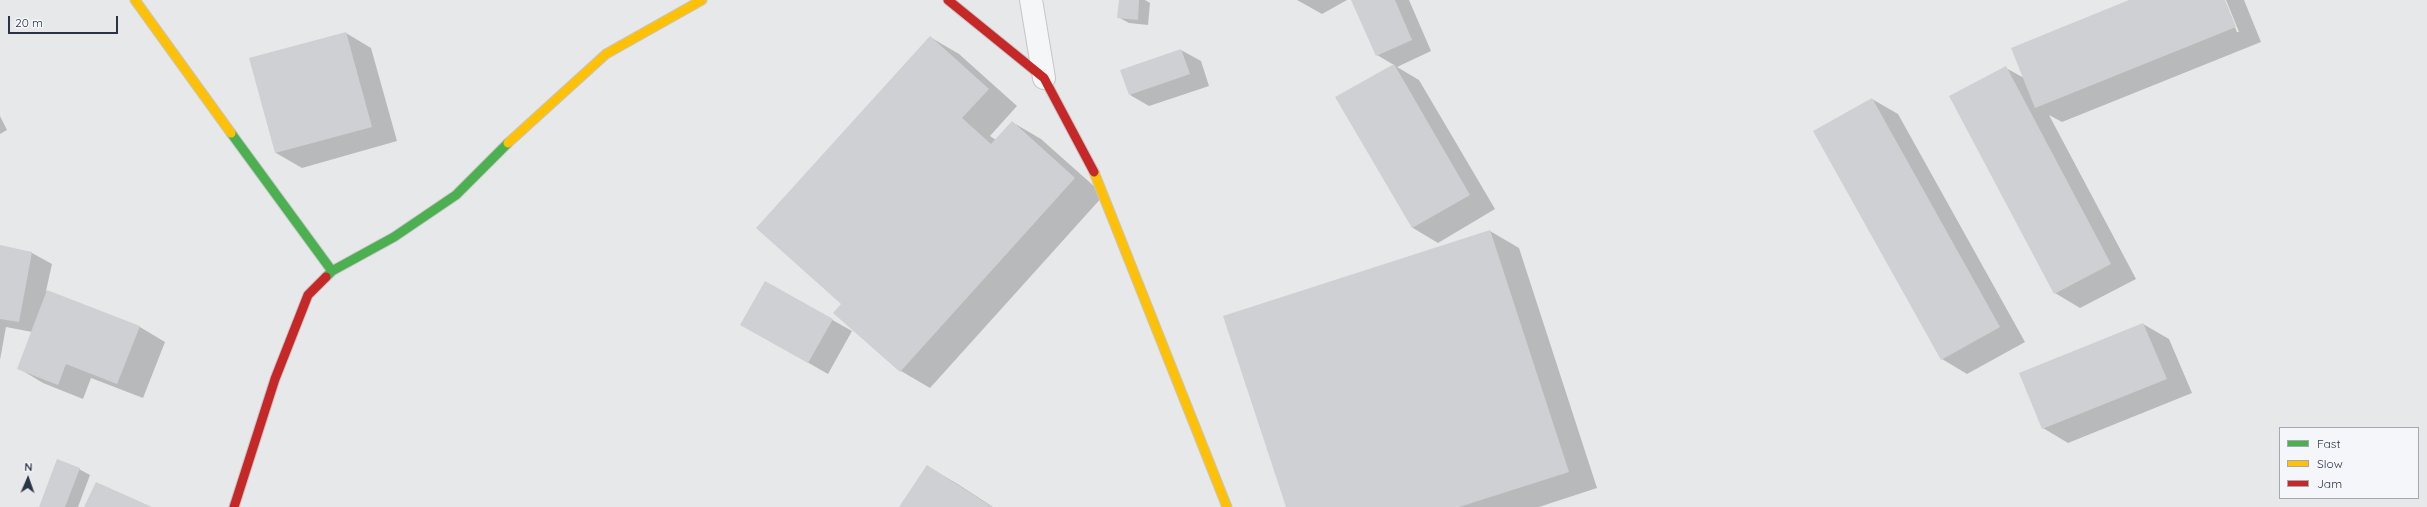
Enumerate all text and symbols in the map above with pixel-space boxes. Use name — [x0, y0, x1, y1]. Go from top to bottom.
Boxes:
scale bar — [10, 8, 120, 34]
text: 20 m — [15, 15, 43, 30]
legend — [2279, 427, 2419, 499]
text: Fast — [2317, 436, 2341, 451]
text: Slow — [2317, 456, 2343, 471]
north arrow — [8, 459, 48, 499]
text: N — [24, 460, 33, 474]
text: Jam — [2317, 476, 2342, 491]

